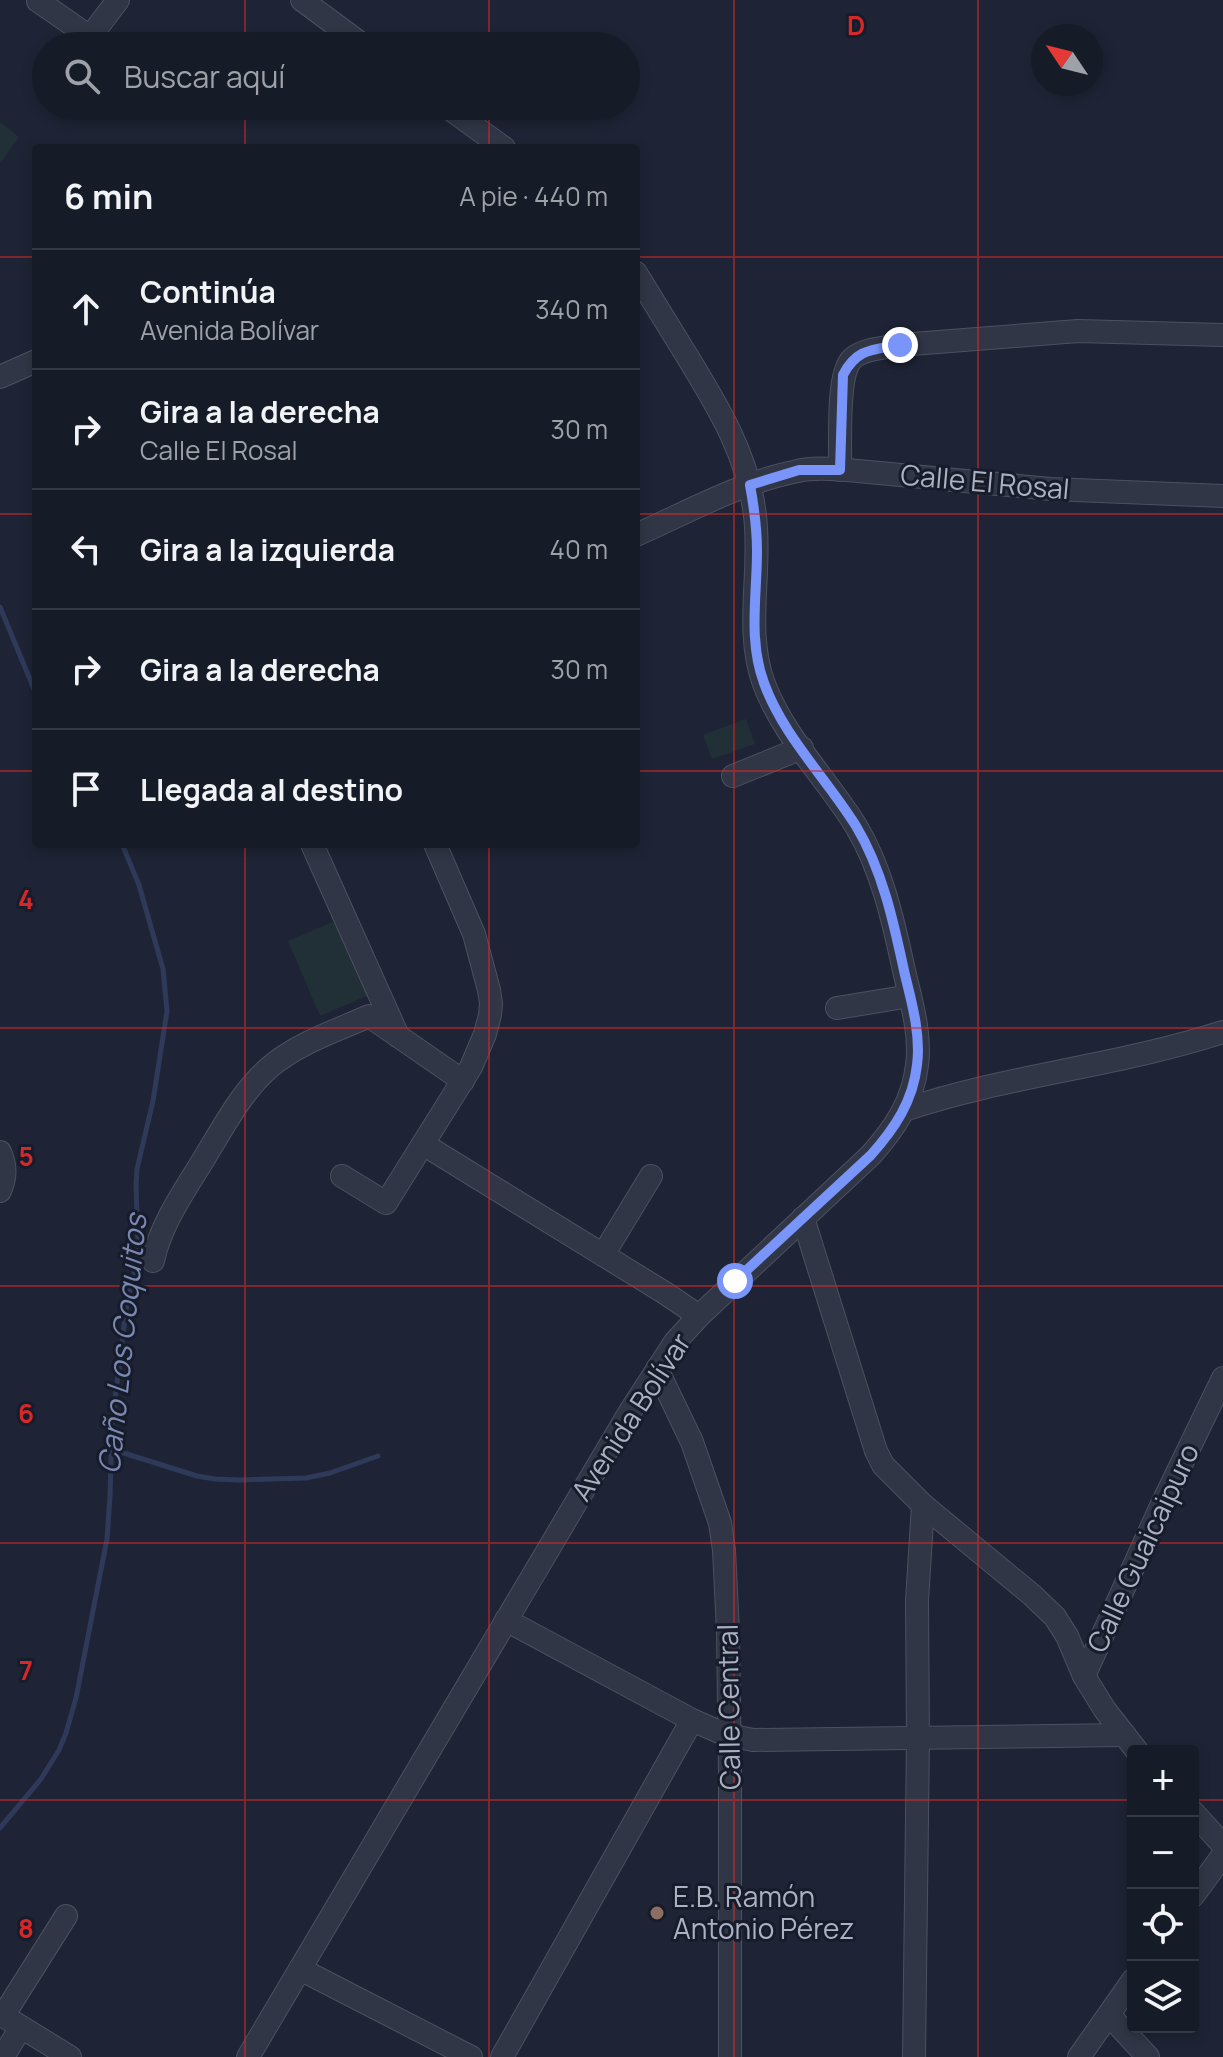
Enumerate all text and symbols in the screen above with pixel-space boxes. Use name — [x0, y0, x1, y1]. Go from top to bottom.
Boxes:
text: D — [847, 7, 865, 43]
north arrow — [1031, 24, 1103, 96]
search box — [32, 32, 640, 120]
icon: search — [60, 54, 104, 98]
text: Buscar aquí — [124, 56, 285, 97]
text: 6 min — [64, 173, 153, 219]
text: A pie · 440 m — [459, 178, 608, 214]
text: Continúa — [140, 271, 276, 312]
icon: ahead — [64, 287, 108, 331]
text: 340 m — [535, 291, 608, 327]
text: Avenida Bolívar — [140, 312, 319, 348]
route end — [882, 327, 918, 363]
text: Gira a la derecha — [140, 391, 380, 432]
icon: right — [64, 407, 108, 451]
text: 30 m — [551, 411, 608, 447]
text: Calle El Rosal — [140, 432, 297, 468]
street label: Calle El Rosal — [899, 455, 1071, 507]
icon: left — [64, 527, 108, 571]
text: Gira a la izquierda — [140, 529, 395, 570]
text: 40 m — [550, 531, 608, 567]
icon: right — [64, 647, 108, 691]
text: Gira a la derecha — [140, 649, 380, 690]
text: 30 m — [551, 651, 608, 687]
icon: arrive — [64, 767, 108, 811]
text: Llegada al destino — [140, 769, 403, 810]
text: 4 — [18, 881, 34, 917]
text: 5 — [18, 1138, 34, 1174]
water label: Caño Los Coquitos — [87, 1210, 156, 1476]
route start — [717, 1263, 753, 1299]
street label: Avenida Bolívar — [562, 1325, 699, 1508]
text: 6 — [18, 1395, 34, 1431]
street label: Calle Guaicaipuro — [1077, 1437, 1207, 1658]
street label: Calle Central — [708, 1624, 748, 1790]
text: 7 — [19, 1652, 33, 1688]
map controls — [1127, 1745, 1199, 2033]
button: + — [1127, 1745, 1199, 1817]
button: − — [1127, 1817, 1199, 1889]
place label: E.B. Ramón Antonio Pérez — [673, 1877, 854, 1947]
button: locate — [1127, 1889, 1199, 1961]
marker: E.B. Ramón Antonio Pérez — [648, 1904, 666, 1922]
text: 8 — [18, 1910, 34, 1946]
button: layers — [1127, 1961, 1199, 2033]

